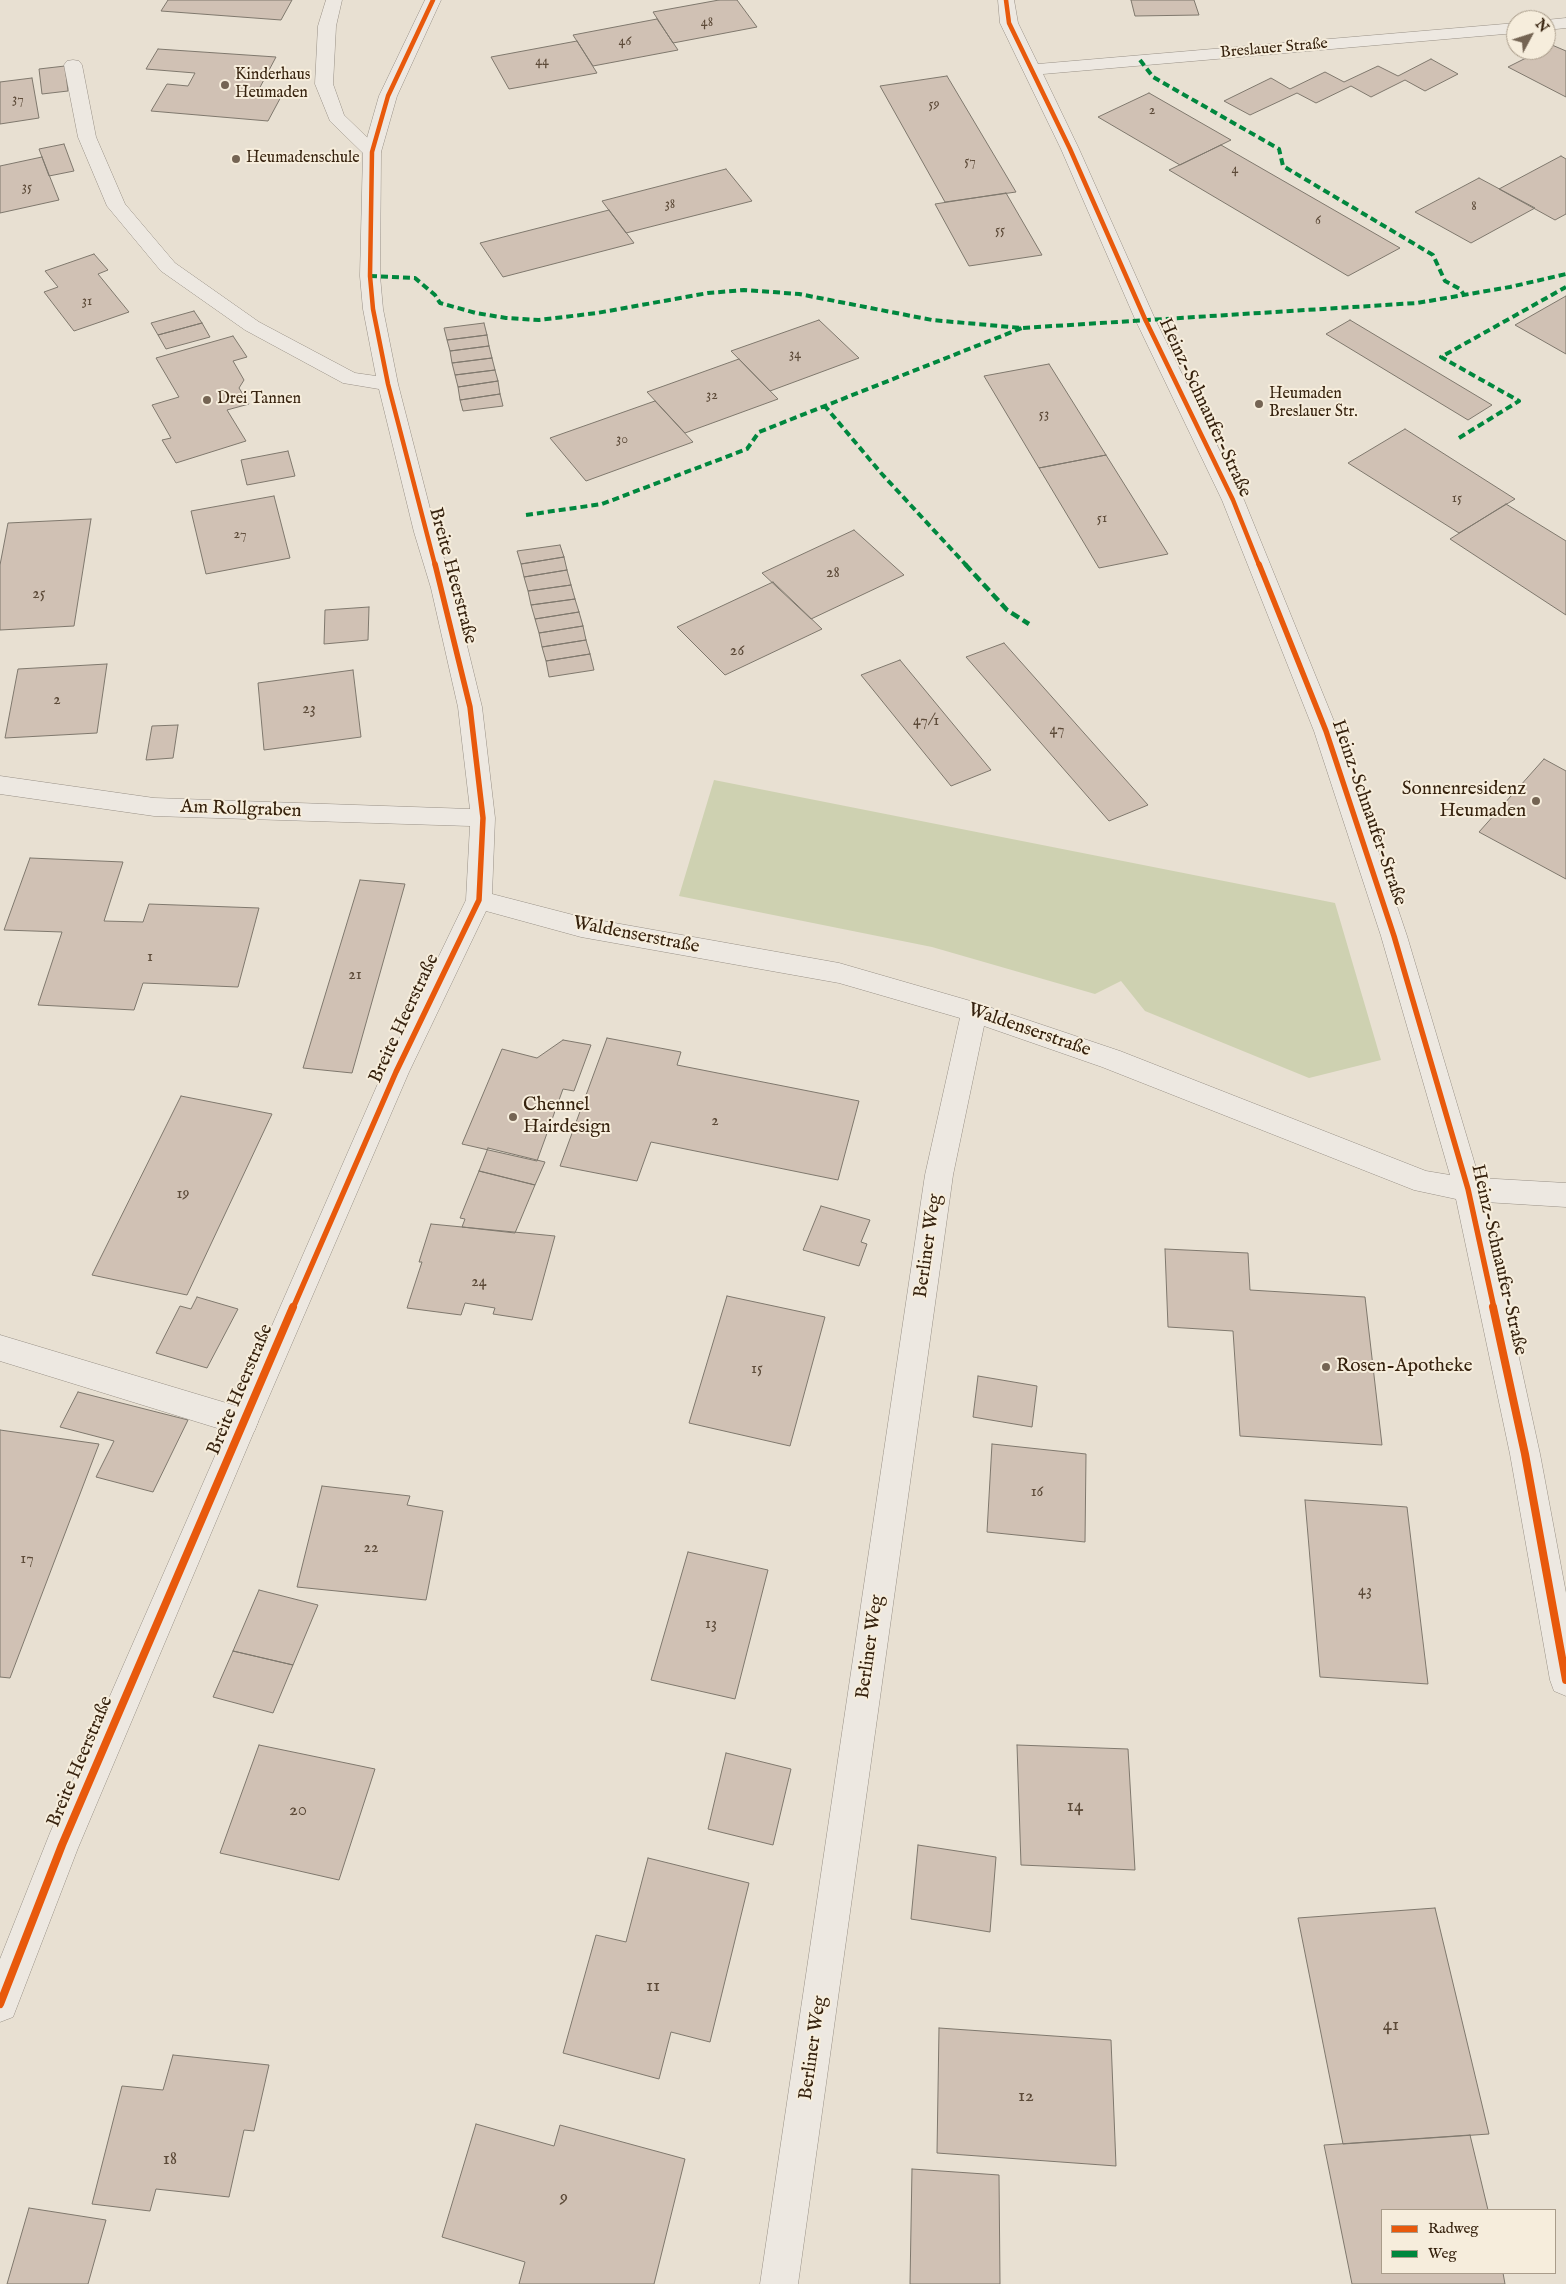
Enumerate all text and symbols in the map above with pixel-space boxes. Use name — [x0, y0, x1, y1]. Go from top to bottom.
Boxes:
north arrow — [1506, 10, 1556, 60]
house number: 48 — [701, 15, 713, 31]
text: N — [1531, 16, 1553, 36]
house number: 46 — [619, 34, 631, 50]
street label: Breslauer Straße — [1219, 35, 1329, 63]
house number: 44 — [535, 54, 549, 70]
place label: Kinderhaus Heumaden — [235, 66, 310, 104]
marker: Kinderhaus Heumaden — [219, 79, 231, 91]
house number: 37 — [12, 92, 24, 108]
house number: 59 — [928, 97, 940, 113]
house number: 2 — [1149, 103, 1155, 119]
place label: Heumadenschule — [246, 149, 360, 169]
marker: Heumadenschule — [230, 153, 242, 165]
house number: 57 — [964, 154, 976, 170]
house number: 4 — [1232, 162, 1238, 178]
house number: 35 — [22, 180, 32, 196]
house number: 38 — [665, 197, 675, 213]
house number: 8 — [1471, 199, 1477, 215]
house number: 6 — [1315, 213, 1321, 229]
house number: 55 — [995, 223, 1005, 239]
house number: 31 — [82, 294, 92, 310]
street label: Heinz-Schnaufer-Straße — [1152, 315, 1256, 501]
house number: 34 — [789, 347, 801, 363]
place label: Heumaden Breslauer Str. — [1269, 385, 1358, 423]
house number: 32 — [706, 388, 718, 404]
place label: Drei Tannen — [217, 390, 301, 410]
marker: Drei Tannen — [201, 394, 213, 406]
marker: Heumaden Breslauer Str. — [1253, 398, 1265, 410]
house number: 53 — [1039, 407, 1049, 423]
house number: 30 — [616, 432, 628, 448]
house number: 15 — [1452, 491, 1462, 507]
street label: Breite Heerstraße — [423, 505, 481, 647]
house number: 51 — [1097, 511, 1107, 527]
house number: 27 — [234, 527, 246, 543]
house number: 28 — [826, 564, 840, 584]
house number: 25 — [32, 585, 46, 605]
house number: 26 — [730, 642, 744, 662]
house number: 2 — [53, 691, 61, 711]
house number: 23 — [302, 700, 316, 720]
house number: 47/1 — [913, 712, 939, 732]
street label: Heinz-Schnaufer-Straße — [1325, 717, 1411, 909]
house number: 47 — [1050, 721, 1064, 741]
place label: Sonnenresidenz Heumaden — [1402, 779, 1526, 823]
marker: Sonnenresidenz Heumaden — [1530, 795, 1542, 807]
street label: Am Rollgraben — [180, 796, 302, 824]
street label: Waldenserstraße — [571, 913, 701, 959]
house number: 1 — [147, 948, 153, 968]
street label: Breite Heerstraße — [365, 951, 445, 1087]
house number: 21 — [348, 966, 362, 986]
street label: Waldenserstraße — [965, 999, 1093, 1063]
place label: Chennel Hairdesign — [523, 1095, 611, 1139]
marker: Chennel Hairdesign — [507, 1111, 519, 1123]
house number: 2 — [711, 1112, 719, 1132]
street label: Heinz-Schnaufer-Straße — [1465, 1162, 1531, 1358]
house number: 19 — [177, 1185, 189, 1205]
street label: Berliner Weg — [910, 1193, 948, 1299]
house number: 24 — [471, 1273, 487, 1293]
street label: Breite Heerstraße — [203, 1321, 279, 1459]
place label: Rosen-Apotheke — [1336, 1356, 1472, 1378]
house number: 15 — [751, 1360, 763, 1380]
marker: Rosen-Apotheke — [1320, 1361, 1332, 1373]
house number: 16 — [1031, 1483, 1043, 1503]
house number: 22 — [363, 1539, 379, 1559]
house number: 17 — [20, 1550, 34, 1570]
house number: 43 — [1358, 1582, 1372, 1602]
street label: Berliner Weg — [852, 1594, 890, 1700]
house number: 13 — [705, 1615, 717, 1635]
street label: Breite Heerstraße — [43, 1693, 119, 1831]
house number: 14 — [1067, 1796, 1083, 1818]
house number: 20 — [289, 1800, 307, 1822]
house number: 11 — [646, 1976, 660, 1998]
street label: Berliner Weg — [795, 1995, 833, 2101]
house number: 41 — [1383, 2015, 1399, 2037]
house number: 12 — [1018, 2086, 1034, 2108]
house number: 18 — [163, 2149, 177, 2171]
house number: 9 — [560, 2187, 568, 2209]
legend — [1381, 2209, 1556, 2274]
text: Radweg — [1428, 2219, 1479, 2238]
text: Weg — [1428, 2244, 1457, 2263]

